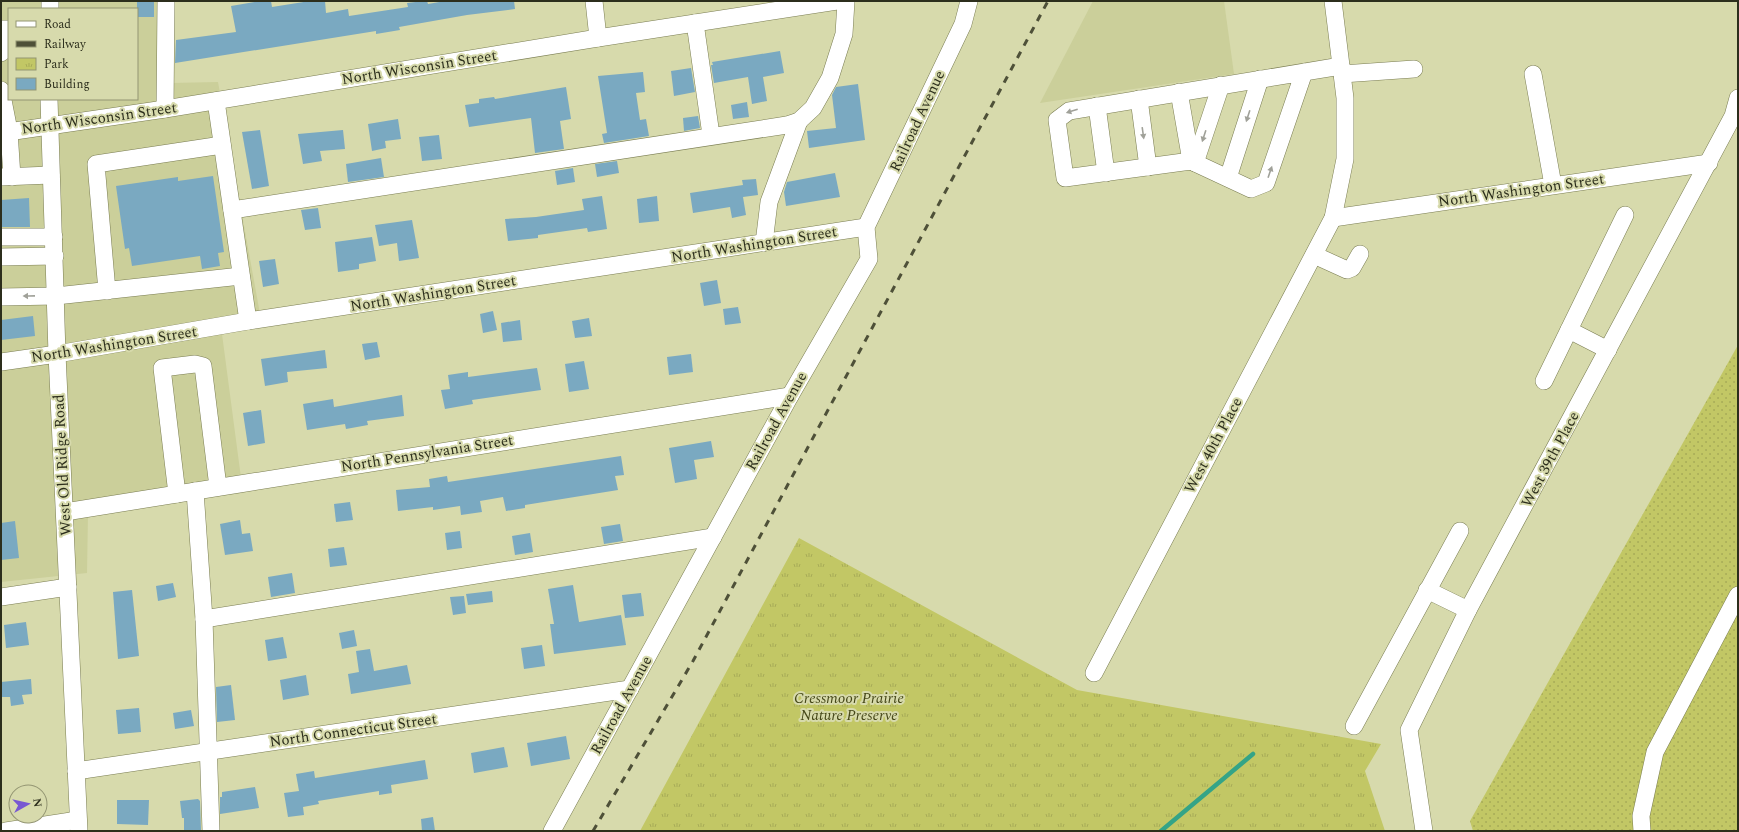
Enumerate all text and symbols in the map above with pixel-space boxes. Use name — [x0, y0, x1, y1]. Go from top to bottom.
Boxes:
legend — [8, 8, 138, 100]
text: Road — [44, 15, 71, 34]
text: Railway — [44, 35, 87, 54]
street label: North Wisconsin Street — [340, 44, 498, 91]
text: Park — [44, 55, 69, 74]
street label: Railroad Avenue — [884, 67, 951, 176]
text: Building — [44, 75, 90, 94]
street label: North Wisconsin Street — [20, 96, 178, 141]
one-way arrow — [1066, 108, 1078, 114]
one-way arrow — [1245, 111, 1251, 123]
one-way arrow — [1140, 127, 1146, 139]
one-way arrow — [1201, 130, 1207, 142]
one-way arrow — [1267, 166, 1273, 178]
street label: North Washington Street — [1437, 167, 1606, 214]
street label: North Washington Street — [670, 220, 839, 269]
street label: North Washington Street — [349, 269, 518, 318]
one-way arrow — [22, 293, 35, 299]
street label: North Washington Street — [30, 320, 199, 369]
street label: Railroad Avenue — [740, 368, 813, 475]
street label: West 40th Place — [1178, 393, 1248, 497]
street label: West Old Ridge Road — [47, 394, 78, 536]
street label: West 39th Place — [1515, 407, 1585, 511]
street label: North Pennsylvania Street — [339, 429, 515, 478]
street label: Railroad Avenue — [585, 652, 658, 759]
park label: Cressmoor Prairie Nature Preserve — [794, 687, 904, 727]
street label: North Connecticut Street — [268, 707, 438, 754]
north arrow — [8, 784, 48, 824]
text: N — [28, 797, 46, 808]

